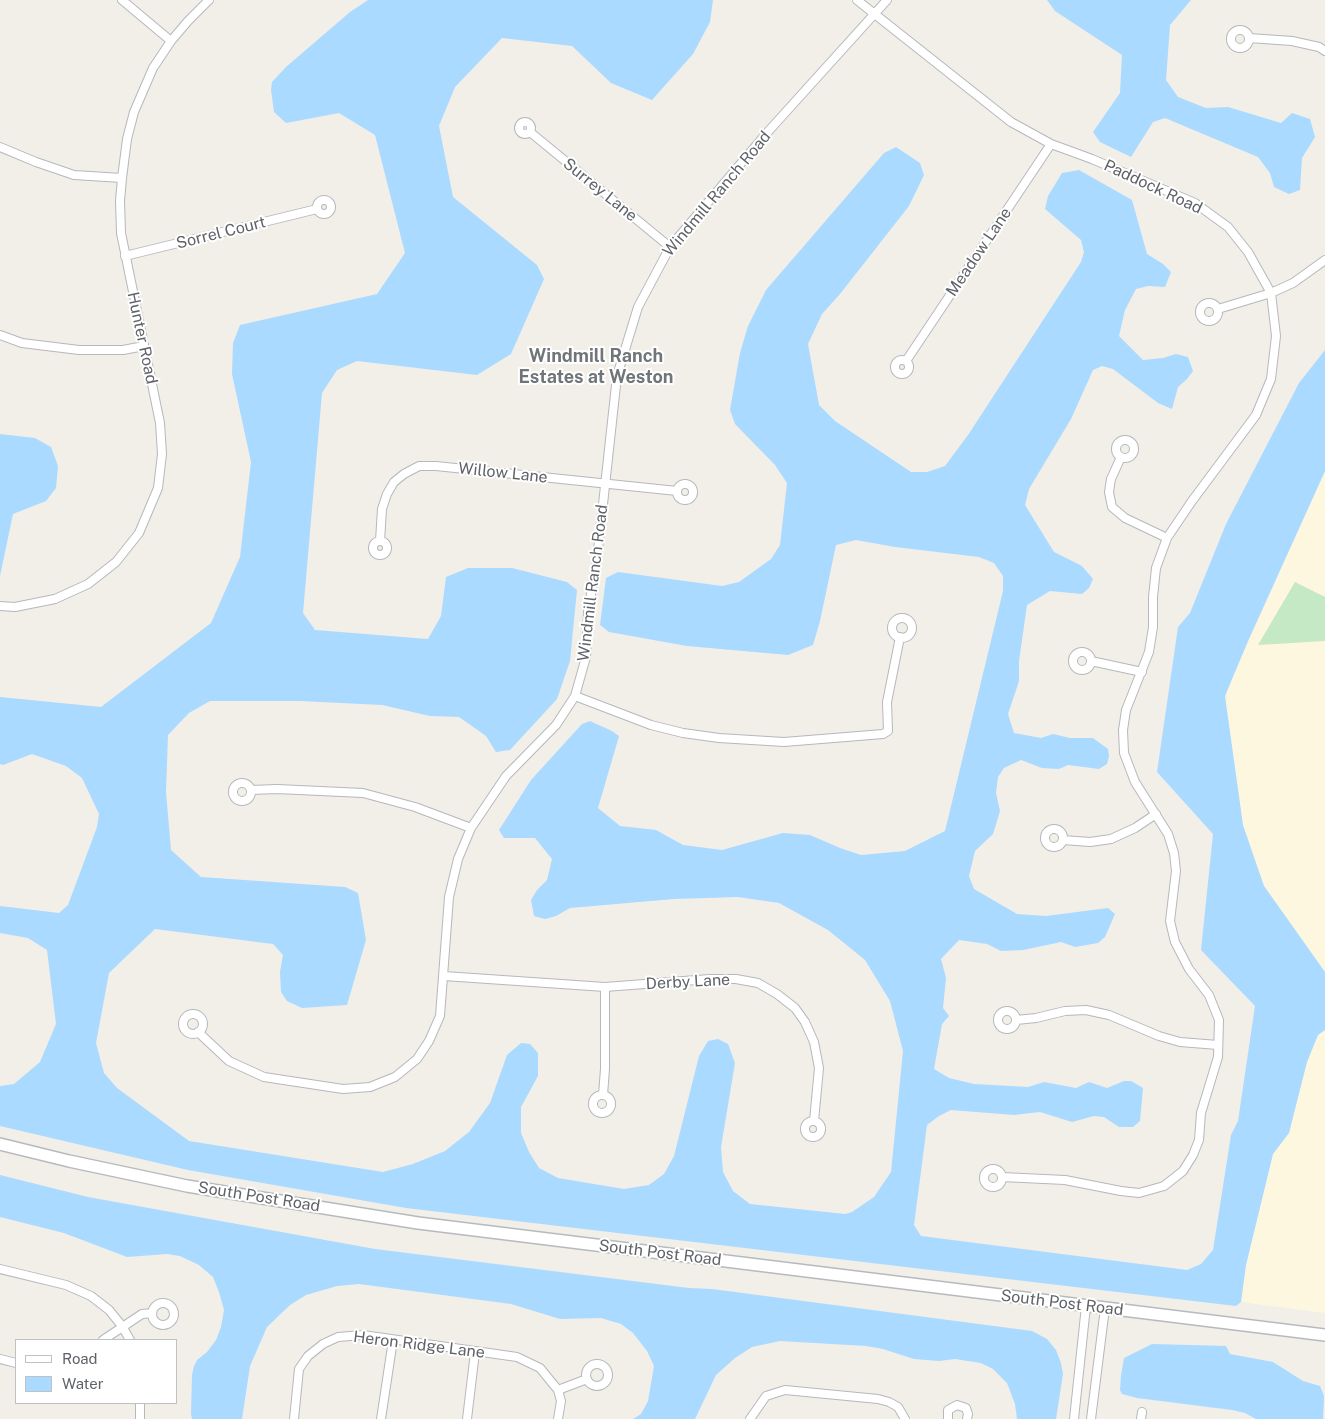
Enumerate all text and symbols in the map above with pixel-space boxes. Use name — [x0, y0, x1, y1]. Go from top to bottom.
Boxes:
street label: Windmill Ranch Road — [659, 127, 775, 261]
street label: Surrey Lane — [559, 154, 641, 226]
street label: Paddock Road — [1101, 156, 1205, 218]
street label: Meadow Lane — [942, 204, 1016, 300]
street label: Sorrel Court — [174, 213, 268, 253]
street label: Hunter Road — [123, 290, 161, 386]
district label: Windmill Ranch Estates at Weston — [518, 345, 674, 388]
street label: Willow Lane — [457, 459, 549, 487]
street label: Windmill Ranch Road — [574, 504, 612, 662]
street label: Derby Lane — [645, 970, 731, 994]
street label: South Post Road — [197, 1178, 321, 1216]
street label: South Post Road — [598, 1236, 722, 1270]
street label: South Post Road — [1000, 1286, 1124, 1320]
street label: Heron Ridge Lane — [352, 1327, 486, 1363]
legend — [15, 1339, 178, 1404]
text: Road — [62, 1350, 98, 1367]
text: Water — [62, 1375, 104, 1392]

